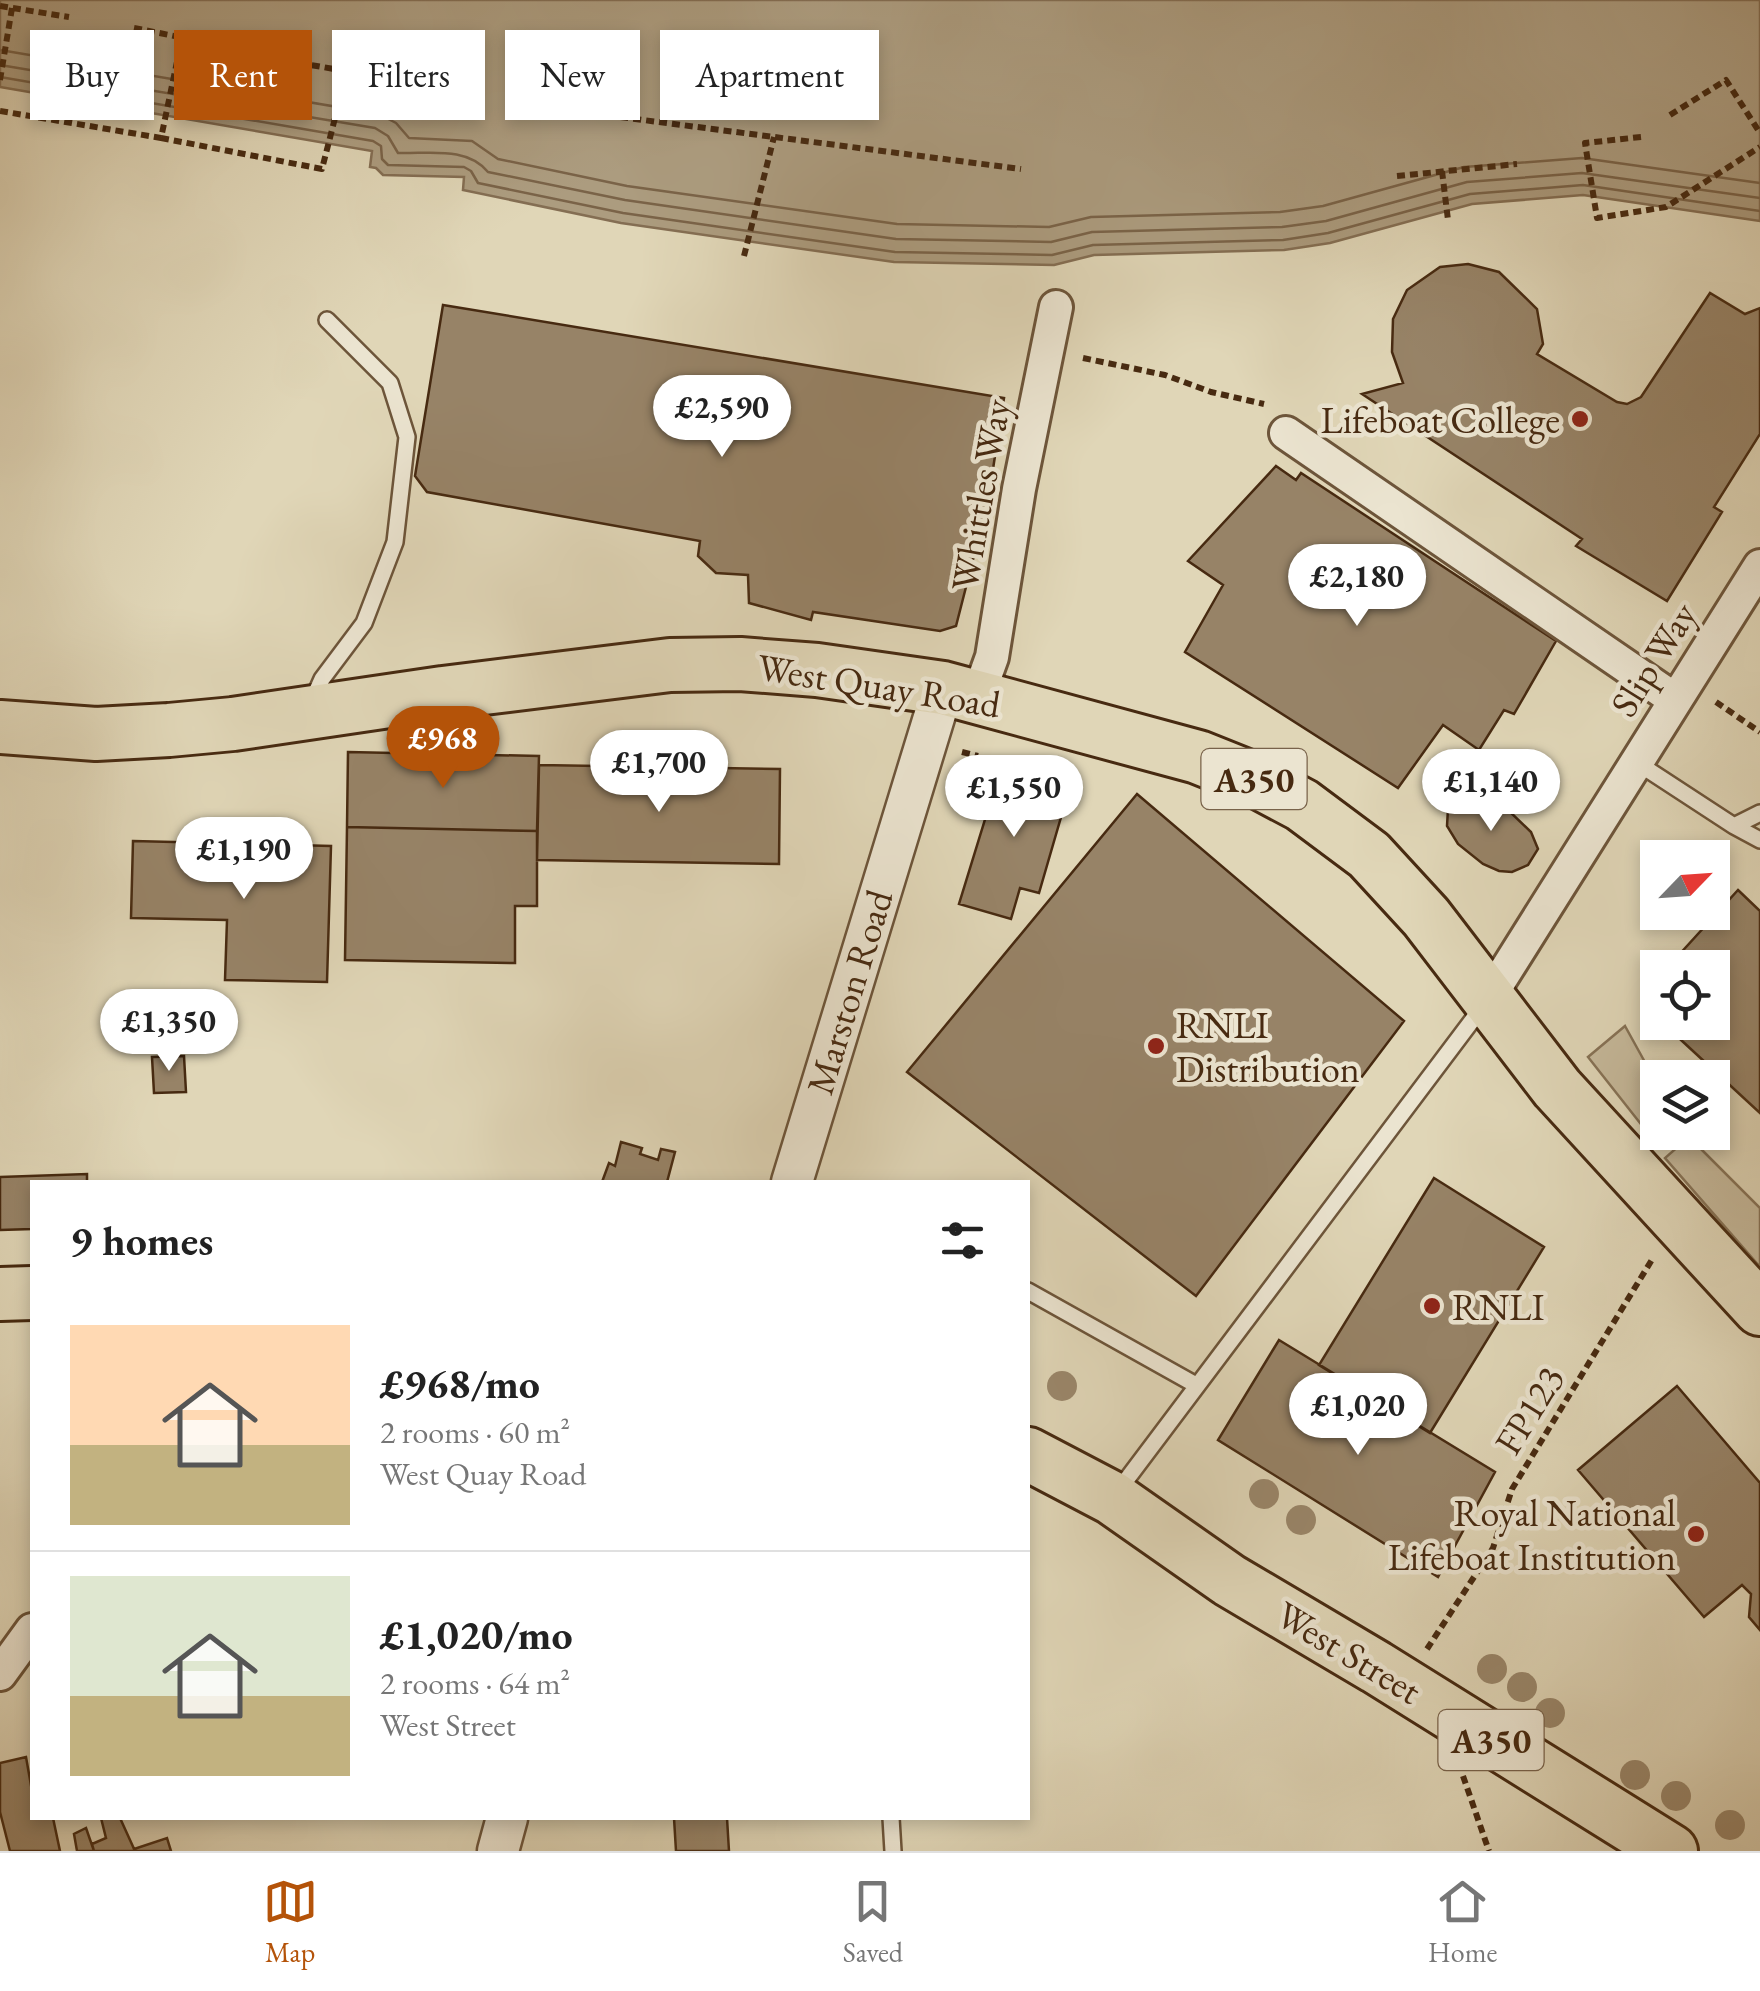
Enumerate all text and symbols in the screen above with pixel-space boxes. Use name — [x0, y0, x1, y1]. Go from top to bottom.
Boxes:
chip: Buy — [30, 30, 154, 120]
chip: Rent — [174, 30, 312, 120]
chip: Filters — [332, 30, 485, 120]
chip: New — [505, 30, 640, 120]
chip: Apartment — [660, 30, 879, 120]
pin: £2,590 — [641, 375, 803, 460]
text: £2,590 — [675, 386, 769, 428]
street label: Whittles Way — [939, 395, 1021, 595]
place label: Lifeboat College — [1321, 395, 1560, 444]
marker: Lifeboat College — [1569, 408, 1591, 430]
pin: £2,180 — [1276, 544, 1438, 629]
text: £2,180 — [1310, 555, 1404, 597]
street label: Slip Way — [1599, 592, 1707, 725]
street label: West Quay Road — [754, 642, 1005, 728]
pin: £968 — [384, 706, 502, 791]
text: £968 — [409, 717, 477, 759]
pin: £1,700 — [578, 730, 740, 815]
text: £1,700 — [612, 741, 706, 783]
road number: A350 — [1202, 749, 1306, 809]
pin: £1,140 — [1410, 749, 1572, 834]
pin: £1,550 — [933, 755, 1095, 840]
text: £1,140 — [1444, 760, 1538, 802]
text: £1,550 — [967, 766, 1061, 808]
pin: £1,190 — [163, 817, 325, 902]
text: £1,190 — [197, 828, 291, 870]
north arrow — [1640, 840, 1730, 930]
map controls — [1640, 840, 1730, 1150]
street label: Marston Road — [795, 883, 904, 1100]
button: locate — [1640, 950, 1730, 1040]
pin: £1,350 — [88, 989, 250, 1074]
text: £1,350 — [122, 1000, 216, 1042]
place label: RNLI Distribution — [1176, 1000, 1360, 1093]
marker: RNLI Distribution — [1145, 1035, 1167, 1057]
button: layers — [1640, 1060, 1730, 1150]
text: 9 homes — [70, 1213, 213, 1268]
icon: filters — [935, 1213, 990, 1268]
place label: RNLI — [1452, 1282, 1544, 1331]
marker: RNLI — [1421, 1295, 1443, 1317]
text: £968/mo — [380, 1356, 540, 1411]
street label: FP123 — [1483, 1357, 1575, 1463]
icon: home — [150, 1365, 270, 1485]
pin: £1,020 — [1277, 1373, 1439, 1458]
text: £1,020 — [1311, 1384, 1405, 1426]
text: 2 rooms · 60 m² — [380, 1411, 570, 1453]
text: West Quay Road — [380, 1453, 587, 1495]
place label: Royal National Lifeboat Institution — [1388, 1488, 1676, 1581]
marker: Royal National Lifeboat Institution — [1685, 1523, 1707, 1545]
street label: West Street — [1267, 1590, 1431, 1715]
text: £1,020/mo — [380, 1607, 573, 1662]
icon: home — [150, 1616, 270, 1736]
text: 2 rooms · 64 m² — [380, 1662, 570, 1704]
text: West Street — [380, 1704, 516, 1746]
road number: A350 — [1438, 1710, 1544, 1770]
tab: Map — [263, 1874, 318, 1970]
tab: Saved — [843, 1874, 903, 1970]
tab: Home — [1428, 1874, 1497, 1970]

